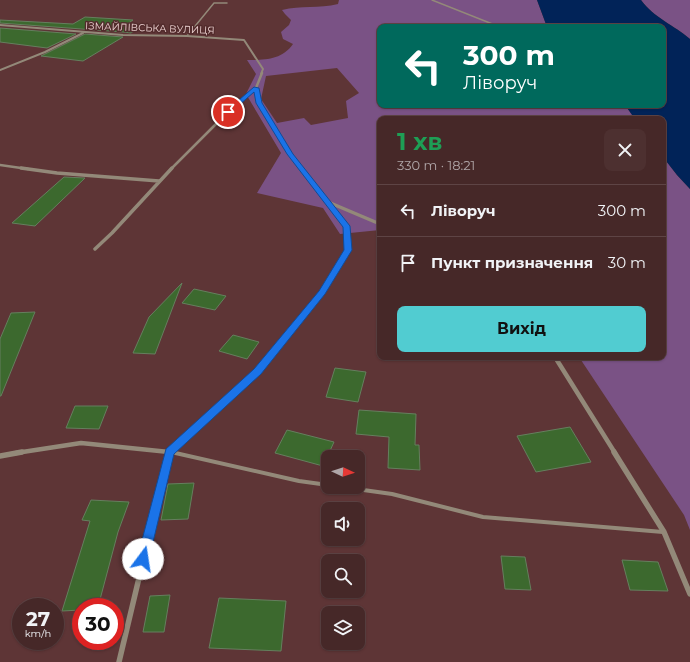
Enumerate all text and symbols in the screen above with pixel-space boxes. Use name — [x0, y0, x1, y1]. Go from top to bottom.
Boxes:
street label: ІЗМАЙЛІВСЬКА ВУЛИЦЯ — [85, 19, 215, 37]
text: 300 m — [463, 38, 555, 72]
icon: left — [397, 40, 449, 92]
text: Ліворуч — [463, 72, 537, 94]
pin — [211, 95, 245, 129]
icon: arrive — [217, 101, 239, 123]
text: 1 хв — [397, 127, 442, 156]
button: close — [604, 129, 646, 171]
text: 330 m · 18:21 — [397, 157, 475, 173]
icon: left — [397, 200, 419, 222]
text: Ліворуч — [431, 201, 496, 220]
text: 300 m — [598, 201, 646, 220]
icon: arrive — [397, 252, 419, 274]
text: Пункт призначення — [431, 253, 593, 272]
text: 30 m — [608, 253, 646, 272]
button: Вихід — [397, 306, 646, 352]
north arrow — [321, 450, 365, 494]
map controls — [321, 450, 365, 650]
button: sound — [321, 502, 365, 546]
position arrow — [122, 538, 164, 580]
button: search — [321, 554, 365, 598]
speed limit sign: 30 — [72, 598, 124, 650]
button: layers — [321, 606, 365, 650]
text: 27 — [26, 607, 50, 631]
text: km/h — [25, 627, 51, 640]

